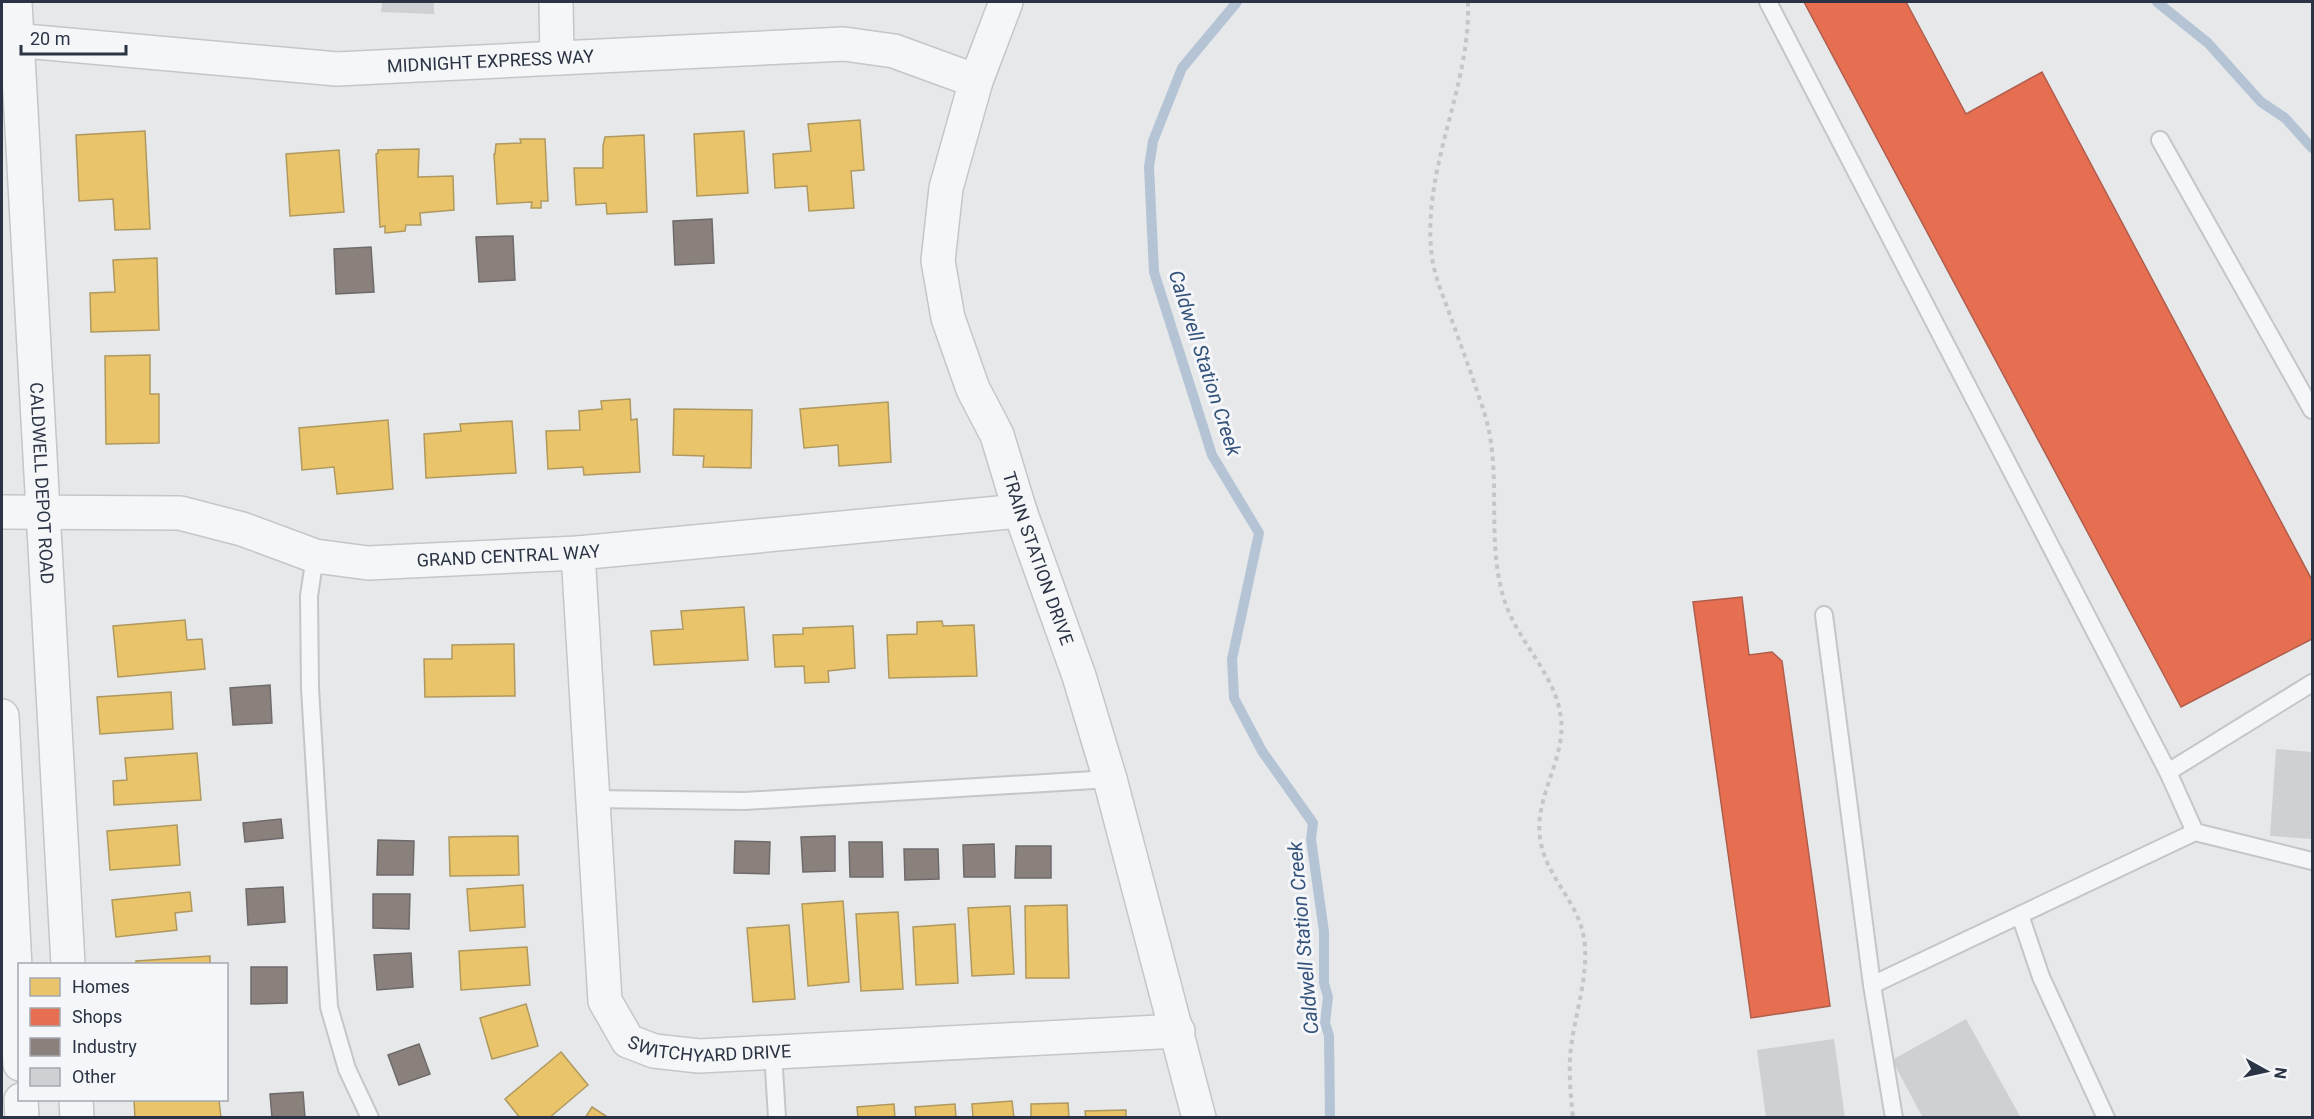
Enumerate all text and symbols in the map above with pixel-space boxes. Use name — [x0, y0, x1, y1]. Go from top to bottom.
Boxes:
scale bar — [21, 18, 126, 56]
text: 20 m — [30, 28, 70, 49]
street label: MIDNIGHT EXPRESS WAY — [386, 45, 595, 77]
water label: Caldwell Station Creek — [1164, 267, 1247, 460]
street label: CALDWELL DEPOT ROAD — [26, 382, 58, 585]
street label: TRAIN STATION DRIVE — [999, 469, 1078, 648]
street label: GRAND CENTRAL WAY — [416, 540, 601, 571]
water label: Caldwell Station Creek — [1283, 839, 1323, 1036]
legend — [18, 963, 228, 1101]
text: Homes — [72, 976, 130, 997]
text: Shops — [72, 1006, 122, 1027]
street label: SWITCHYARD DRIVE — [625, 1031, 792, 1066]
text: Industry — [72, 1036, 137, 1057]
north arrow — [2236, 1041, 2296, 1101]
text: Other — [72, 1066, 116, 1087]
text: N — [2270, 1066, 2291, 1080]

